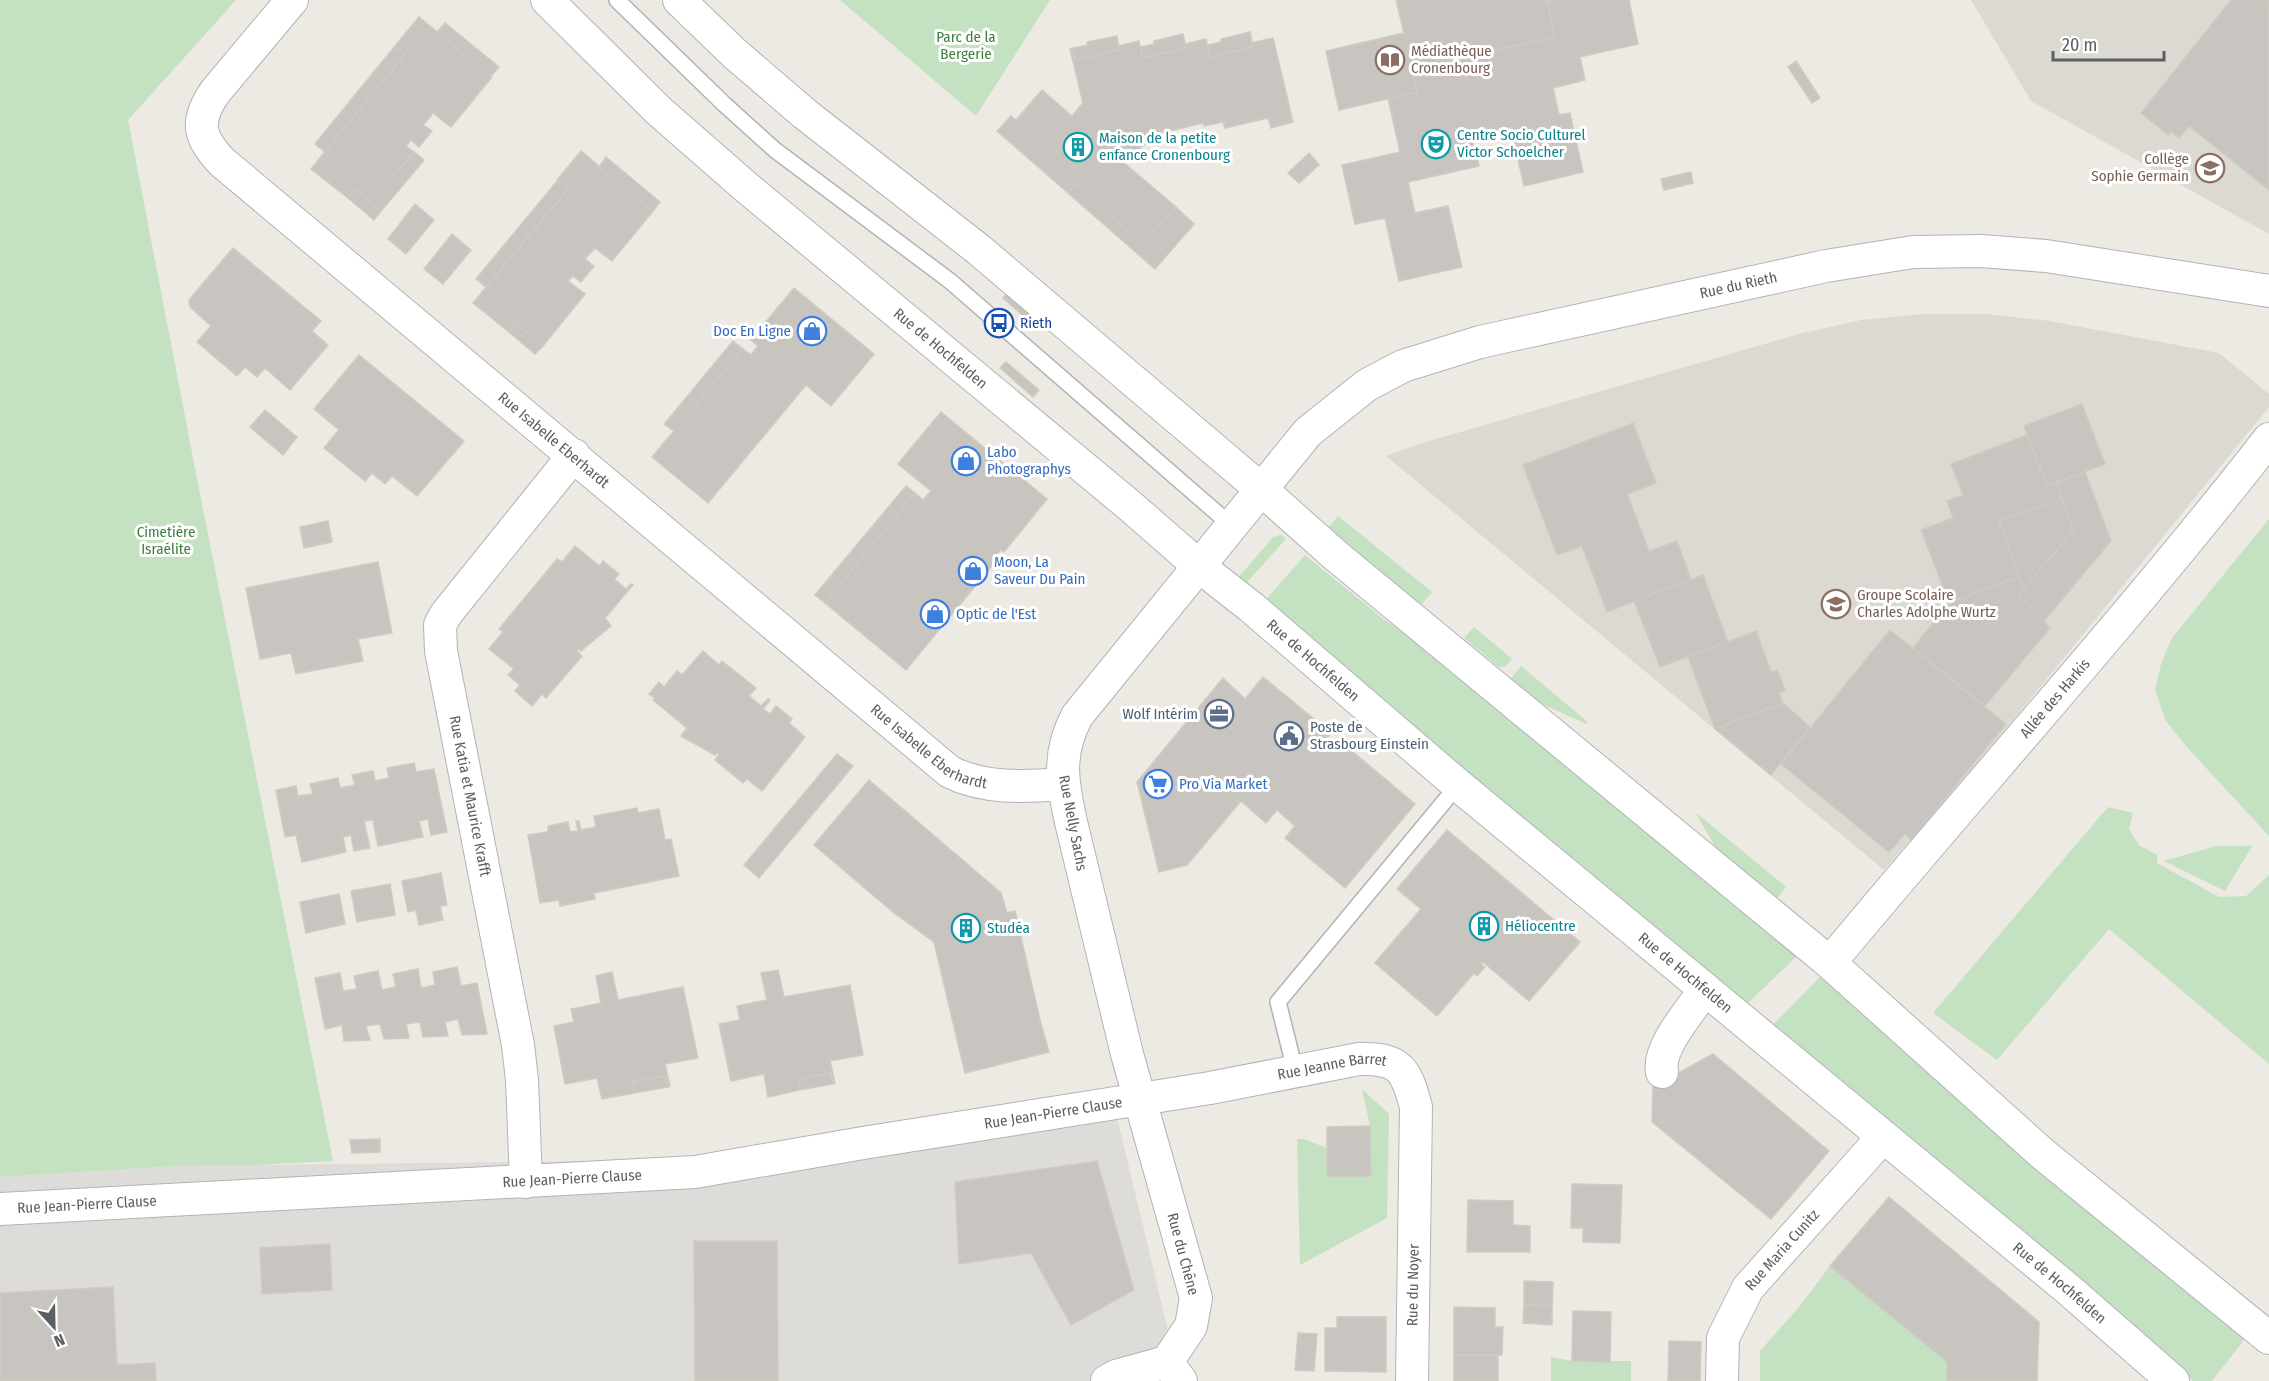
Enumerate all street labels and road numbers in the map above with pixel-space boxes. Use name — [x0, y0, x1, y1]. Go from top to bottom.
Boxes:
street label: Rue du Rieth — [1698, 268, 1779, 302]
street label: Rue de Hochfelden — [890, 304, 991, 393]
street label: Rue Isabelle Eberhardt — [494, 388, 613, 492]
street label: Rue de Hochfelden — [1263, 616, 1363, 705]
street label: Allée des Harkis — [2016, 655, 2094, 742]
street label: Rue Isabelle Eberhardt — [867, 700, 989, 792]
street label: Rue Katia et Maurice Krafft — [446, 714, 494, 878]
street label: Rue Nelly Sachs — [1055, 774, 1091, 872]
street label: Rue de Hochfelden — [1635, 929, 1736, 1017]
street label: Rue Jeanne Barret — [1276, 1050, 1389, 1084]
street label: Rue Jean-Pierre Clause — [983, 1093, 1124, 1133]
street label: Rue Jean-Pierre Clause — [502, 1166, 642, 1191]
street label: Rue Jean-Pierre Clause — [17, 1192, 157, 1217]
street label: Rue Maria Cunitz — [1741, 1206, 1823, 1294]
street label: Rue du Chêne — [1163, 1211, 1203, 1297]
street label: Rue de Hochfelden — [2009, 1238, 2110, 1327]
street label: Rue du Noyer — [1403, 1243, 1423, 1326]

